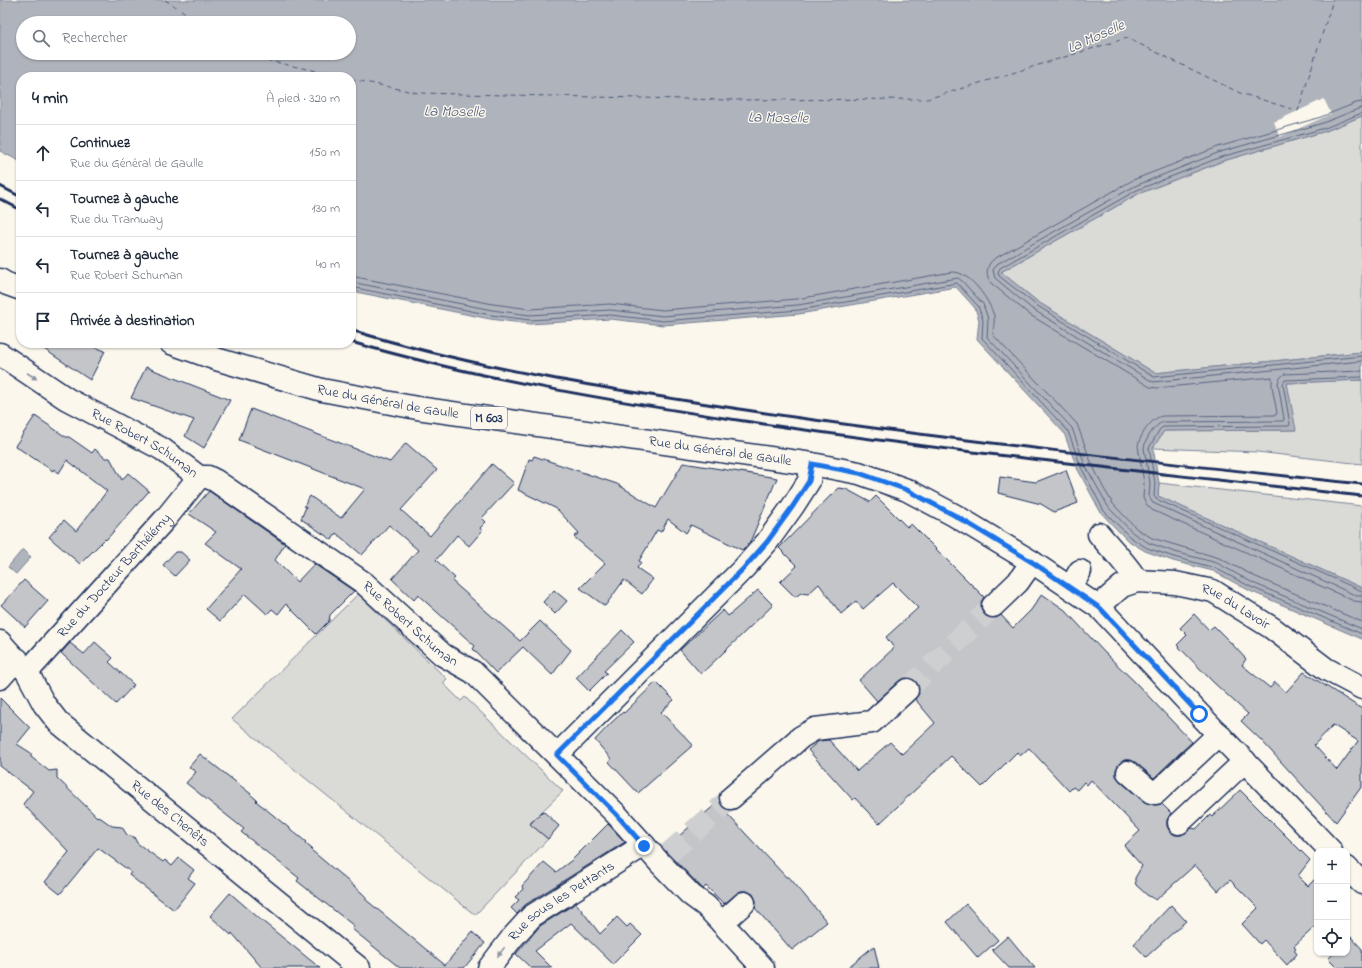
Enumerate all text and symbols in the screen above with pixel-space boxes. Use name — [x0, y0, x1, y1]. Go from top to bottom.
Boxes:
water label: La Moselle — [1064, 14, 1129, 59]
search box — [16, 16, 356, 60]
icon: search — [30, 27, 52, 49]
text: Rechercher — [62, 27, 127, 49]
text: 4 min — [32, 86, 68, 111]
text: À pied · 320 m — [266, 89, 340, 108]
water label: La Moselle — [424, 100, 486, 124]
water label: La Moselle — [748, 106, 810, 130]
text: Continuez — [70, 132, 130, 154]
icon: ahead — [32, 142, 54, 164]
text: 150 m — [309, 143, 340, 162]
text: Rue du Général de Gaulle — [70, 154, 203, 173]
text: Tournez à gauche — [70, 188, 178, 210]
icon: left — [32, 198, 54, 220]
text: 130 m — [312, 199, 340, 218]
text: Rue du Tramway — [70, 210, 163, 229]
text: Tournez à gauche — [70, 244, 178, 266]
icon: left — [32, 254, 54, 276]
text: 40 m — [316, 255, 340, 274]
text: Rue Robert Schuman — [70, 266, 183, 285]
icon: arrive — [32, 310, 54, 332]
text: Arrivée à destination — [70, 310, 195, 332]
one-way arrow — [27, 372, 37, 380]
street label: Rue du Général de Gaulle — [314, 378, 461, 424]
street label: Rue Robert Schuman — [87, 403, 202, 483]
road number: M 603 — [471, 407, 507, 429]
street label: Rue du Général de Gaulle — [647, 430, 793, 472]
street label: Rue du Docteur Barthélémy — [52, 508, 177, 643]
street label: Rue Robert Schuman — [358, 576, 462, 672]
street label: Rue du Lavoir — [1200, 578, 1275, 635]
route start — [1190, 705, 1208, 723]
street label: Rue des Chenêts — [126, 775, 214, 852]
route end — [635, 837, 653, 855]
map controls — [1314, 848, 1350, 956]
button: + — [1314, 848, 1350, 884]
street label: Rue sous les Pettants — [503, 856, 619, 946]
button: − — [1314, 884, 1350, 920]
button: locate — [1314, 920, 1350, 956]
one-way arrow — [497, 946, 506, 957]

